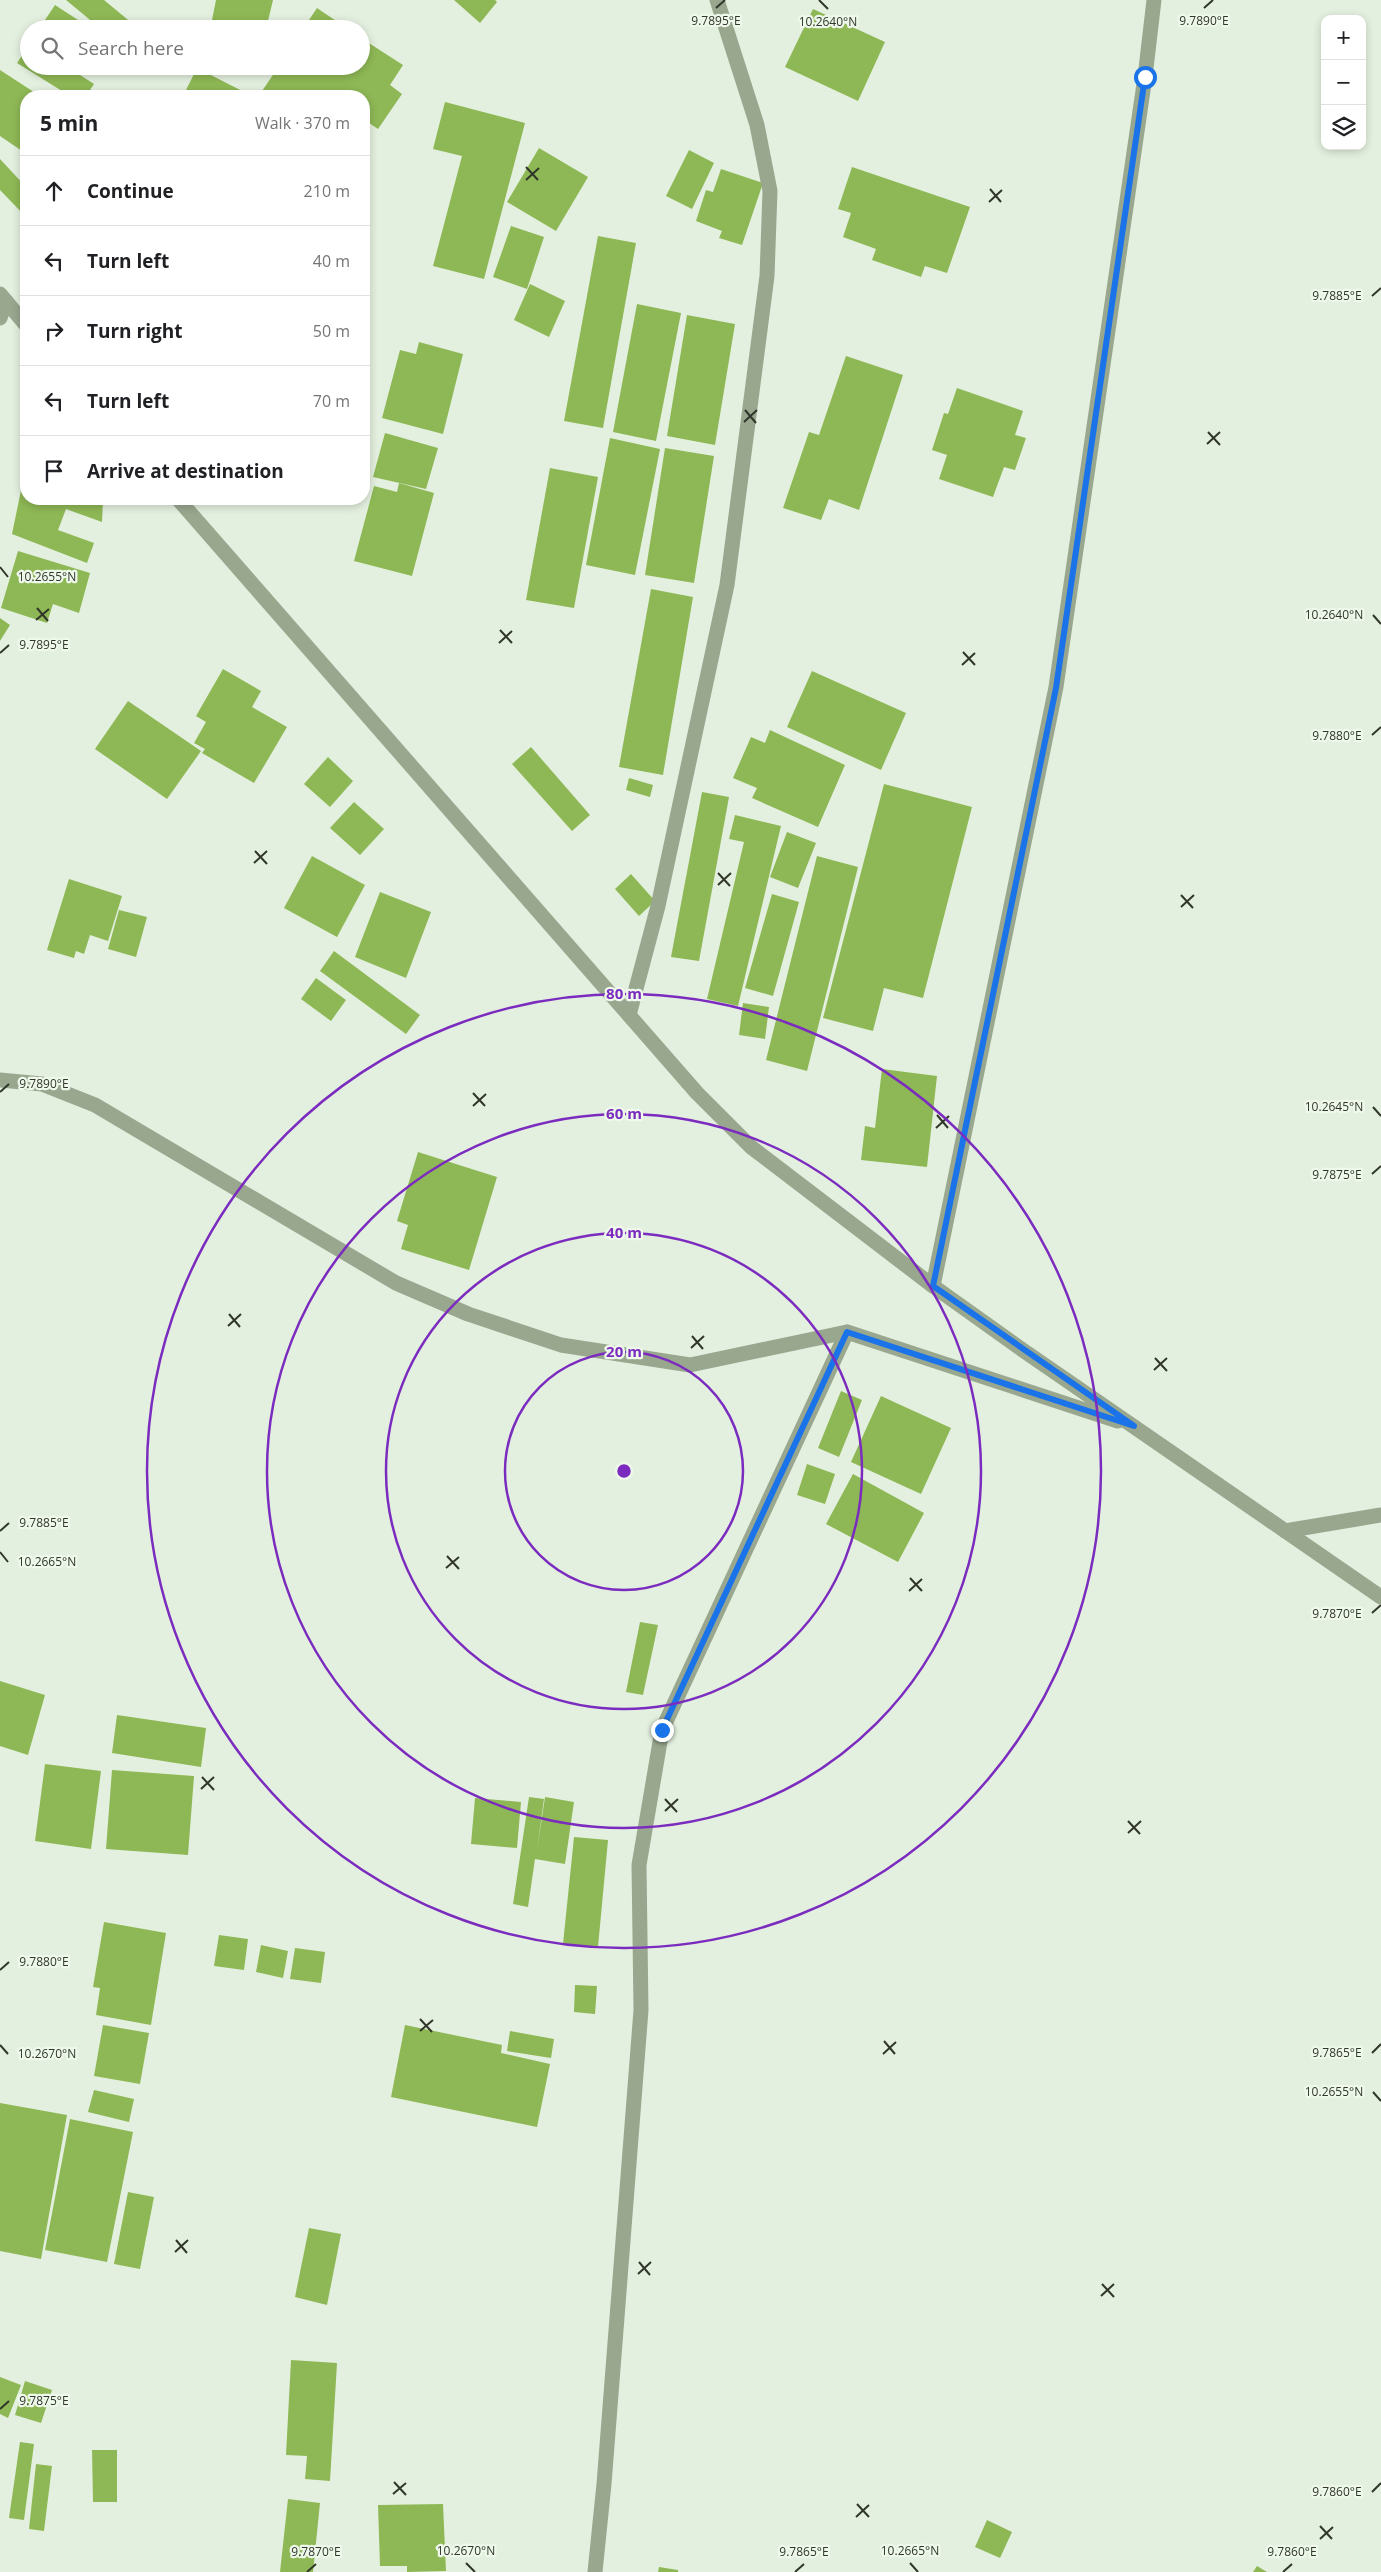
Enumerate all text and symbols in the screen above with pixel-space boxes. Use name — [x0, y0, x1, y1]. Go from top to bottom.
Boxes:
text: 9.7895°E — [691, 12, 741, 29]
text: 9.7890°E — [1179, 12, 1229, 29]
text: 10.2640°N — [799, 13, 857, 30]
map controls — [1321, 15, 1366, 150]
button: + — [1321, 15, 1366, 60]
search box — [20, 20, 370, 75]
icon: search — [38, 34, 66, 62]
text: Search here — [78, 35, 184, 61]
button: − — [1321, 60, 1366, 105]
route start — [1134, 66, 1157, 89]
button: layers — [1321, 105, 1366, 150]
text: 5 min — [40, 109, 98, 137]
text: Walk · 370 m — [255, 112, 350, 134]
icon: ahead — [40, 177, 68, 205]
text: Continue — [87, 178, 174, 204]
text: 210 m — [304, 180, 350, 202]
icon: left — [40, 247, 68, 275]
text: Turn left — [87, 248, 169, 274]
text: 40 m — [313, 250, 350, 272]
text: 9.7885°E — [1312, 287, 1362, 304]
icon: right — [40, 317, 68, 345]
text: Turn right — [87, 318, 182, 344]
text: 50 m — [313, 320, 350, 342]
icon: left — [40, 387, 68, 415]
text: Turn left — [87, 388, 169, 414]
text: 70 m — [313, 390, 350, 412]
icon: arrive — [40, 457, 68, 485]
text: Arrive at destination — [87, 458, 284, 484]
text: 10.2655°N — [18, 568, 76, 585]
text: 10.2640°N — [1305, 606, 1363, 623]
text: 9.7895°E — [19, 636, 69, 653]
text: 9.7880°E — [1312, 727, 1362, 744]
text: 80 m — [606, 983, 642, 1003]
text: 9.7890°E — [19, 1075, 69, 1092]
text: 10.2645°N — [1305, 1098, 1363, 1115]
text: 60 m — [606, 1103, 642, 1123]
text: 9.7875°E — [1312, 1166, 1362, 1183]
text: 40 m — [606, 1222, 642, 1242]
text: 20 m — [606, 1341, 642, 1361]
centre of rings — [615, 1462, 633, 1480]
text: 9.7885°E — [19, 1514, 69, 1531]
text: 10.2665°N — [18, 1553, 76, 1570]
text: 9.7870°E — [1312, 1605, 1362, 1622]
route end — [651, 1719, 674, 1742]
text: 9.7880°E — [19, 1953, 69, 1970]
text: 9.7865°E — [1312, 2044, 1362, 2061]
text: 10.2670°N — [18, 2045, 76, 2062]
text: 10.2655°N — [1305, 2083, 1363, 2100]
text: 9.7875°E — [19, 2392, 69, 2409]
text: 9.7860°E — [1312, 2483, 1362, 2500]
text: 10.2670°N — [437, 2542, 495, 2559]
text: 10.2665°N — [881, 2542, 939, 2559]
text: 9.7870°E — [291, 2543, 341, 2560]
text: 9.7865°E — [779, 2543, 829, 2560]
text: 9.7860°E — [1267, 2543, 1317, 2560]

